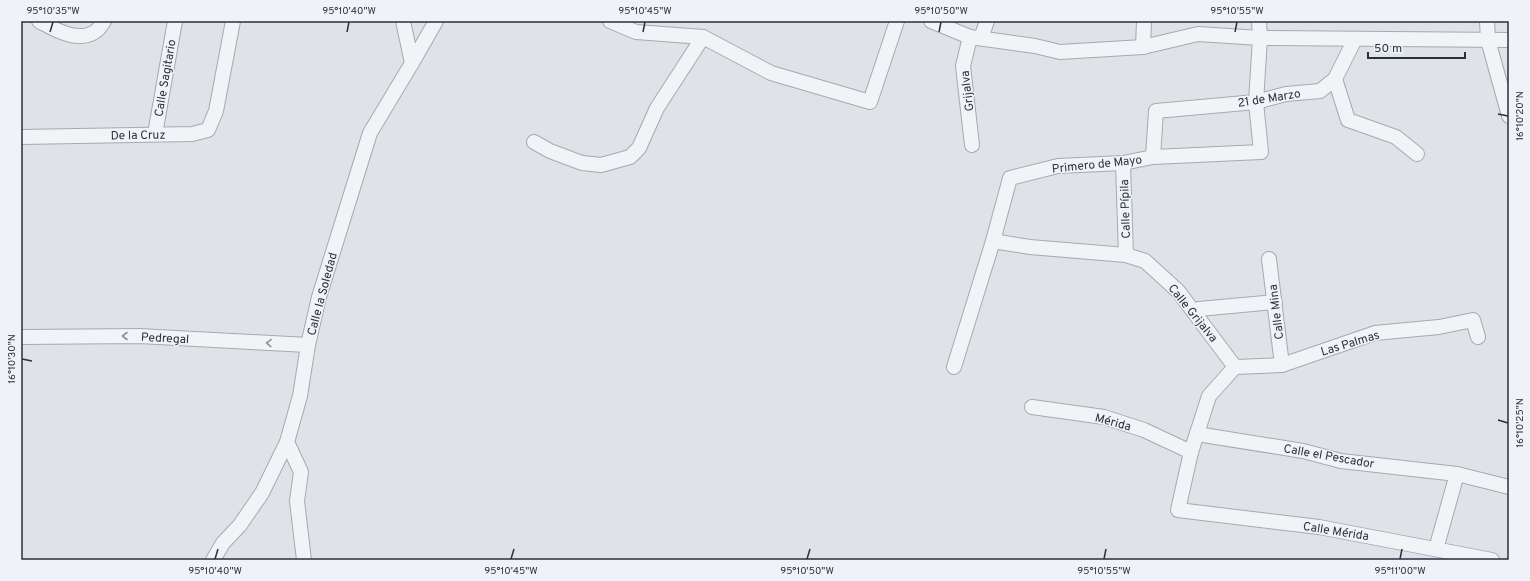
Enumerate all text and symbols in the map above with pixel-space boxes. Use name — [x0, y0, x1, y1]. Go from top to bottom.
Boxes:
text: 95°10'35"W — [26, 5, 80, 18]
text: 95°10'40"W — [322, 5, 376, 18]
text: 95°10'45"W — [618, 5, 672, 18]
text: 95°10'50"W — [914, 5, 968, 18]
text: 95°10'55"W — [1210, 5, 1264, 18]
scale bar — [1368, 34, 1465, 60]
street label: Calle Sagitario — [151, 38, 181, 118]
text: 50 m — [1374, 41, 1402, 57]
street label: Grijalva — [958, 70, 978, 112]
street label: 21 de Marzo — [1236, 86, 1302, 112]
text: 16°10'20"N — [1514, 91, 1527, 141]
street label: De la Cruz — [111, 128, 166, 144]
street label: Primero de Mayo — [1051, 152, 1143, 178]
street label: Calle Pípila — [1117, 179, 1135, 239]
street label: Calle la Soledad — [304, 251, 342, 338]
street label: Calle Grijalva — [1164, 281, 1221, 346]
street label: Calle Mina — [1266, 283, 1288, 340]
street label: Las Palmas — [1319, 327, 1382, 360]
street label: Pedregal — [140, 330, 190, 348]
one-way arrow — [122, 332, 128, 340]
text: 16°10'30"N — [6, 334, 19, 384]
one-way arrow — [266, 339, 272, 347]
text: 16°10'25"N — [1514, 398, 1527, 448]
street label: Mérida — [1093, 410, 1133, 435]
street label: Calle el Pescador — [1282, 441, 1376, 473]
street label: Calle Mérida — [1302, 519, 1370, 545]
text: 95°10'40"W — [188, 565, 242, 578]
text: 95°10'45"W — [484, 565, 538, 578]
text: 95°10'50"W — [780, 565, 834, 578]
text: 95°10'55"W — [1077, 565, 1131, 578]
text: 95°11'00"W — [1374, 565, 1426, 578]

